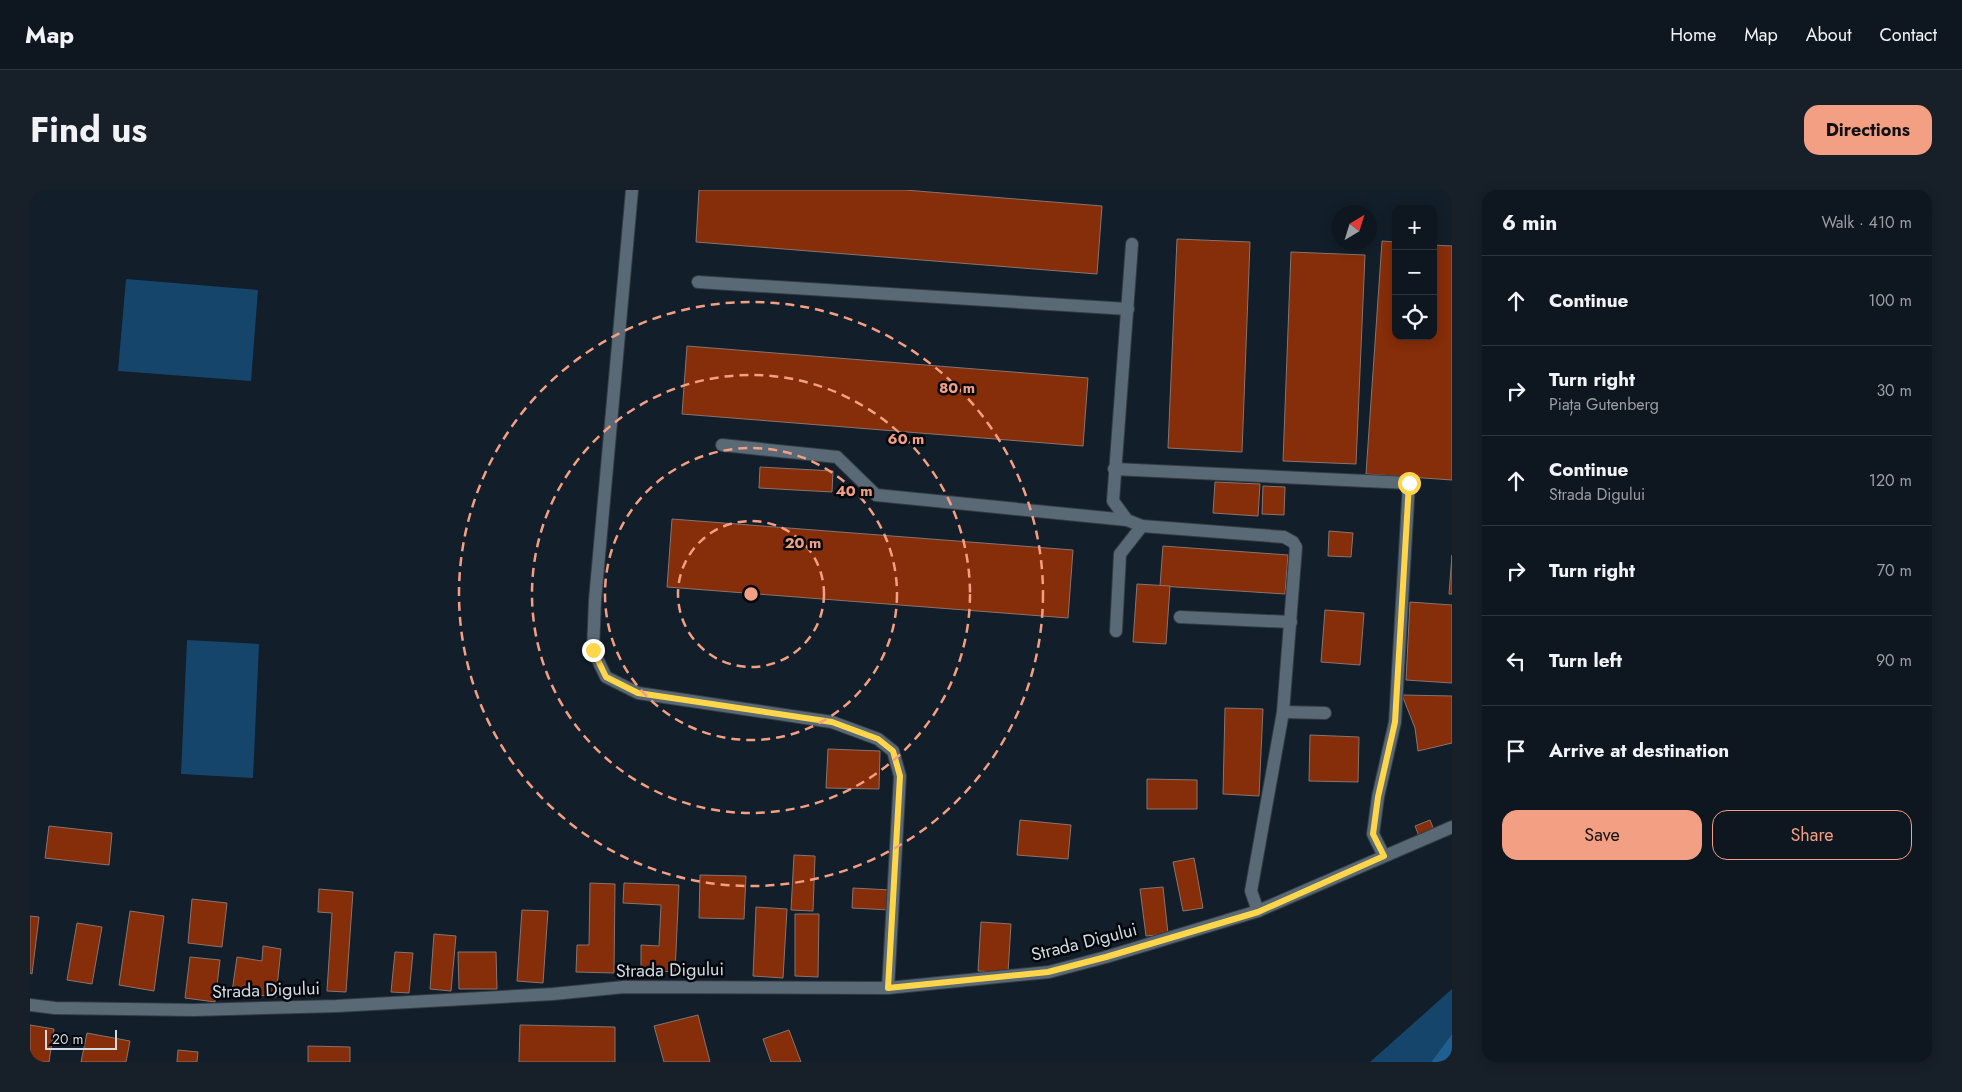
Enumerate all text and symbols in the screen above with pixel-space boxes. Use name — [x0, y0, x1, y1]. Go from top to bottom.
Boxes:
text: Map — [25, 17, 74, 52]
text: Home — [1670, 22, 1716, 48]
text: Map — [1744, 22, 1778, 48]
text: About — [1806, 22, 1851, 48]
text: Contact — [1879, 22, 1937, 48]
text: Find us — [30, 105, 147, 155]
button: Directions — [1804, 105, 1932, 155]
north arrow — [1332, 205, 1377, 250]
map controls — [1392, 205, 1437, 340]
button: + — [1392, 205, 1437, 250]
text: 6 min — [1502, 208, 1557, 238]
text: Walk · 410 m — [1822, 211, 1912, 234]
button: − — [1392, 250, 1437, 295]
icon: ahead — [1502, 287, 1530, 315]
text: Continue — [1549, 287, 1628, 314]
text: 100 m — [1868, 289, 1912, 312]
button: locate — [1392, 295, 1437, 340]
text: Turn right — [1549, 366, 1635, 393]
text: 80 m — [939, 377, 975, 399]
icon: right — [1502, 377, 1530, 405]
text: 30 m — [1876, 379, 1912, 402]
text: Piața Gutenberg — [1549, 393, 1659, 416]
text: 60 m — [888, 428, 924, 450]
text: Continue — [1549, 456, 1628, 483]
icon: ahead — [1502, 467, 1530, 495]
text: 120 m — [1869, 469, 1912, 492]
route start — [1398, 472, 1421, 495]
text: 40 m — [835, 480, 873, 502]
text: Strada Digului — [1549, 483, 1645, 506]
text: 20 m — [785, 532, 821, 554]
icon: right — [1502, 557, 1530, 585]
text: Turn right — [1549, 557, 1635, 584]
text: 70 m — [1877, 559, 1912, 582]
centre of rings — [742, 585, 760, 603]
route end — [582, 639, 605, 662]
icon: left — [1502, 647, 1530, 675]
text: Turn left — [1549, 647, 1622, 674]
text: 90 m — [1876, 649, 1912, 672]
icon: arrive — [1502, 737, 1530, 765]
text: Arrive at destination — [1549, 737, 1729, 764]
button: Save — [1502, 810, 1702, 860]
button: Share — [1712, 810, 1912, 860]
street label: Strada Digului — [1028, 916, 1140, 968]
street label: Strada Digului — [616, 956, 724, 984]
street label: Strada Digului — [211, 975, 321, 1005]
scale bar — [45, 1027, 118, 1050]
text: 20 m — [52, 1029, 84, 1049]

